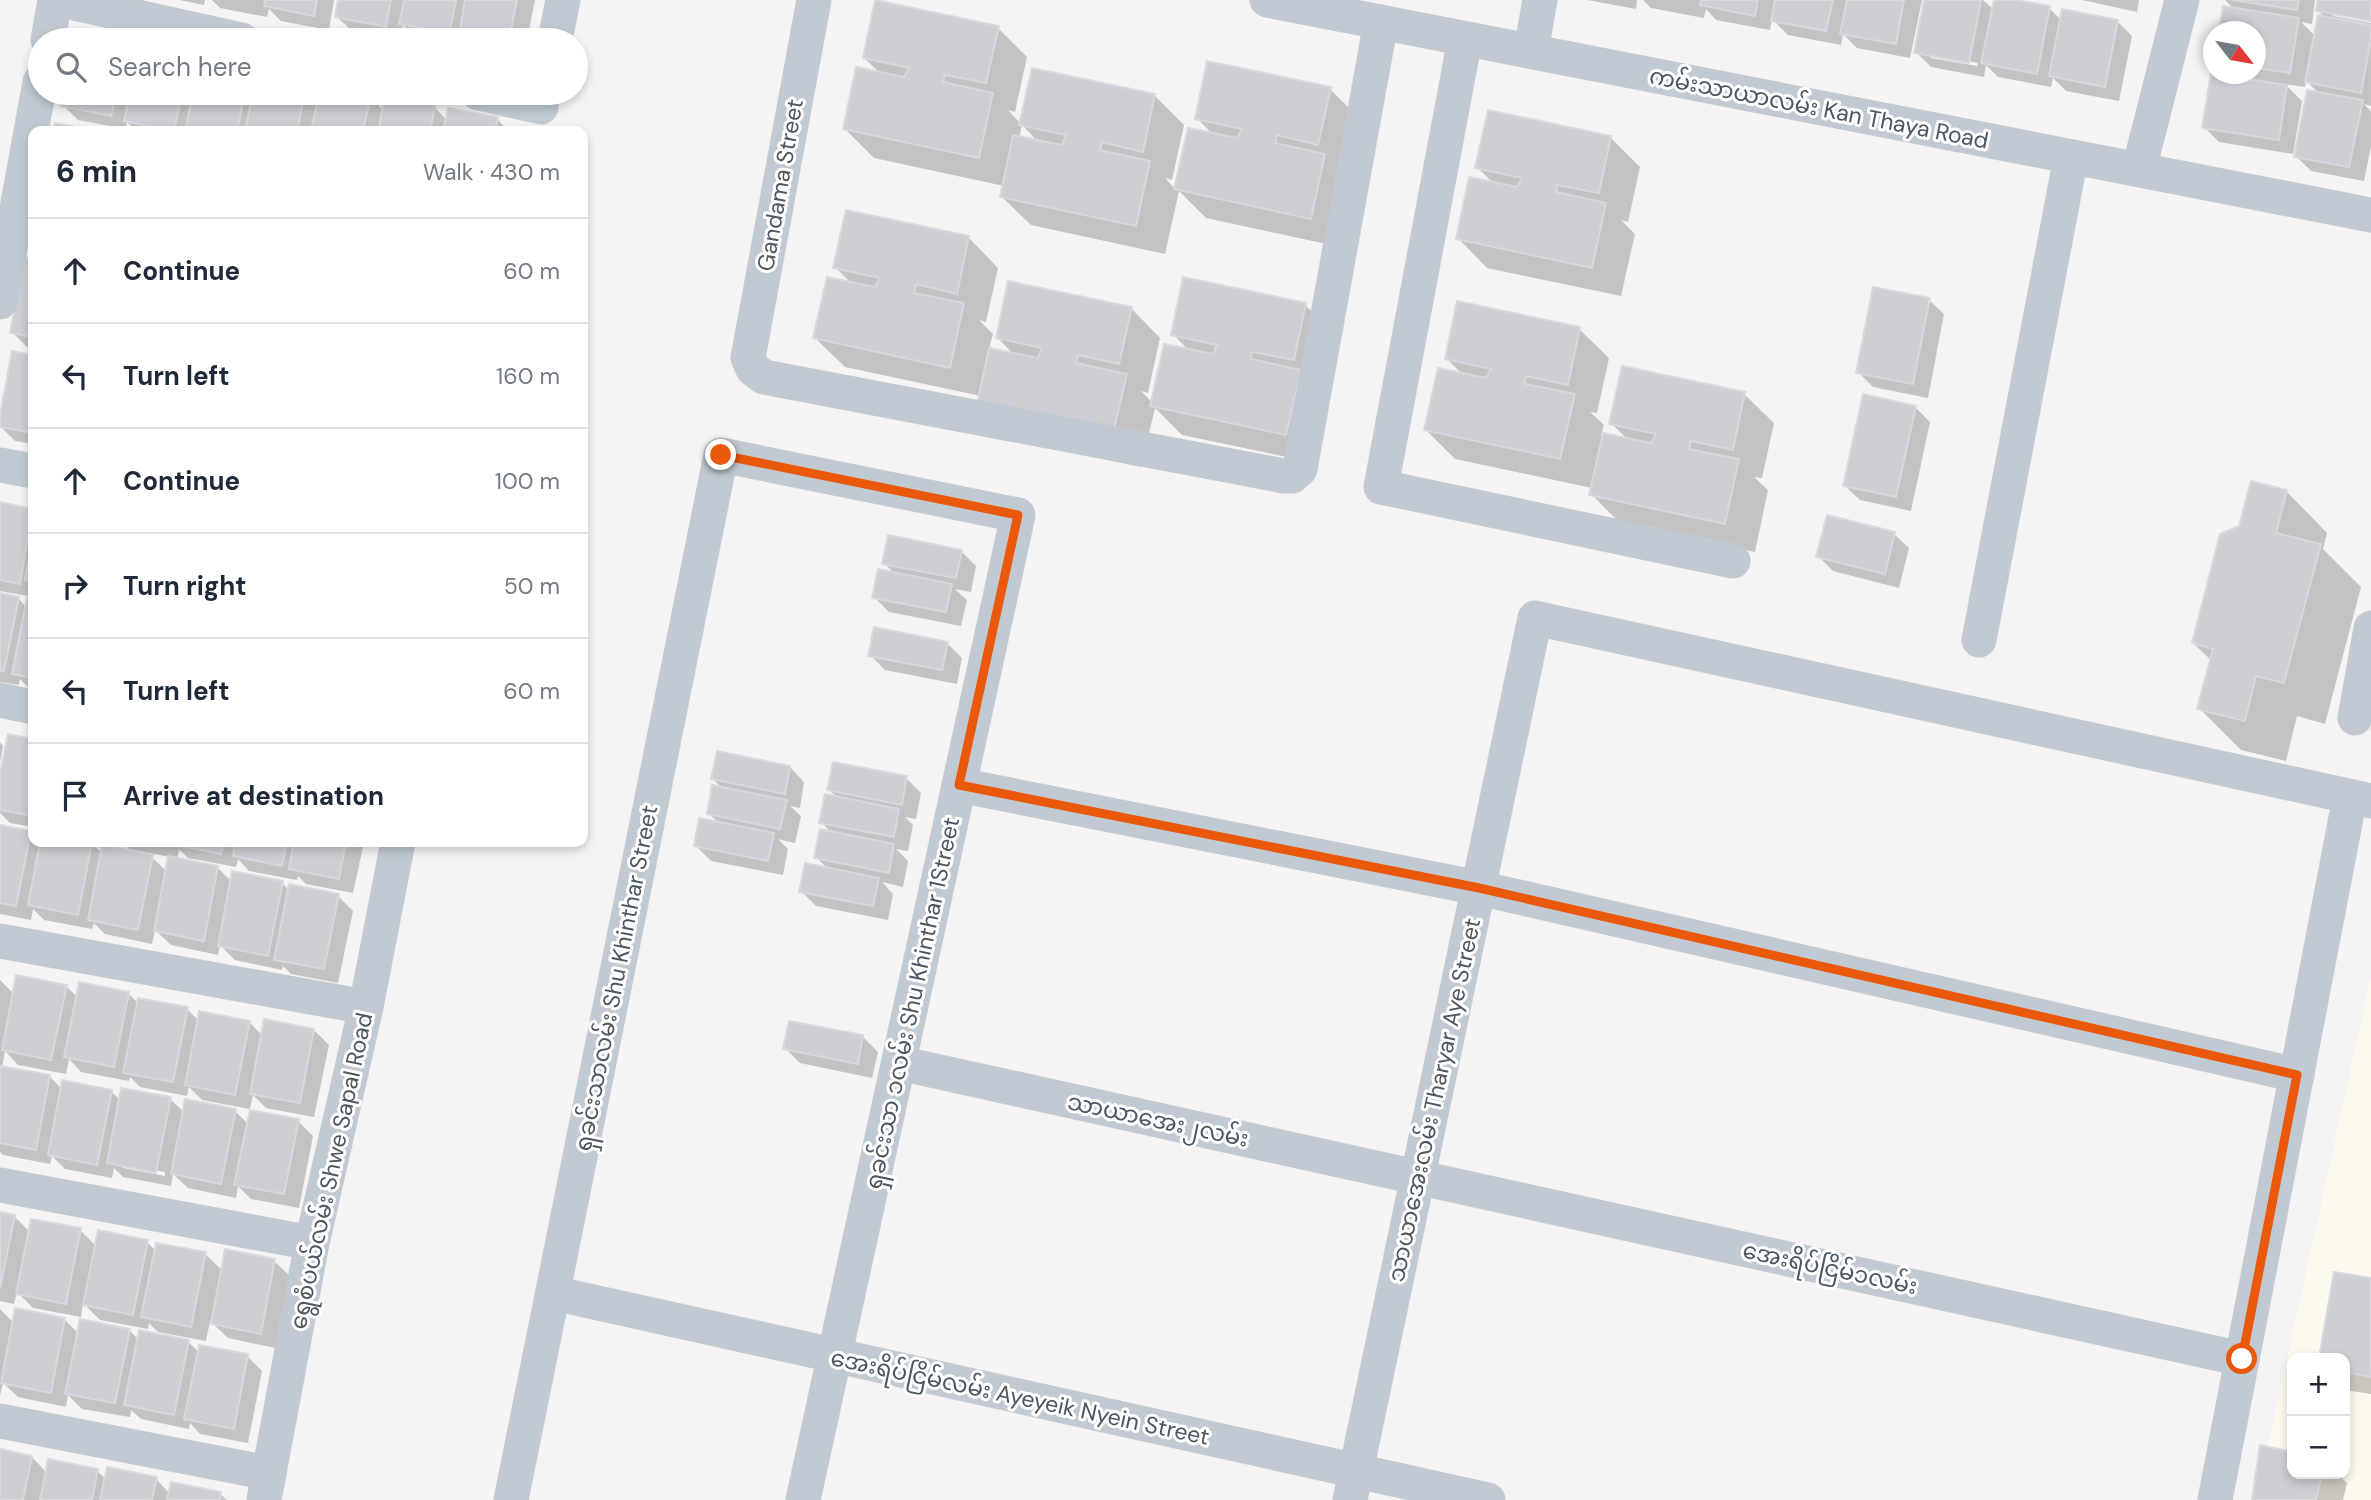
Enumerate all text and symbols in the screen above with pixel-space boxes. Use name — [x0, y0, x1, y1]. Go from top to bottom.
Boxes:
north arrow — [2203, 21, 2266, 84]
search box — [28, 28, 588, 105]
icon: search — [52, 48, 90, 86]
text: Search here — [108, 50, 251, 84]
street label: ကမ်းသာယာလမ်း Kan Thaya Road — [1647, 59, 1991, 156]
street label: Gandama Street — [750, 97, 810, 273]
text: 6 min — [56, 152, 137, 191]
text: Walk · 430 m — [423, 157, 560, 187]
icon: ahead — [56, 252, 94, 290]
text: Continue — [123, 254, 240, 288]
text: 60 m — [503, 256, 560, 286]
icon: left — [56, 357, 94, 395]
text: Turn left — [123, 359, 230, 393]
text: 160 m — [496, 361, 560, 391]
route end — [705, 439, 736, 470]
icon: ahead — [56, 462, 94, 500]
text: Continue — [123, 464, 240, 498]
text: 100 m — [495, 466, 560, 496]
icon: right — [56, 567, 94, 605]
text: Turn right — [123, 569, 247, 603]
text: 50 m — [504, 571, 560, 601]
icon: left — [56, 672, 94, 710]
text: Turn left — [123, 674, 230, 708]
text: 60 m — [503, 676, 560, 706]
icon: arrive — [56, 777, 94, 815]
text: Arrive at destination — [123, 779, 384, 813]
street label: ရှခင်းသာလမ်း Shu Khinthar Street — [567, 802, 668, 1154]
street label: ရှခင်းသာ ၁လမ်း Shu Khinthar 1Street — [857, 814, 970, 1193]
street label: သာယာအေးလမ်း Tharyar Aye Street — [1380, 915, 1487, 1285]
street label: ရွေစံပယ်လမ်း Shwe Sapal Road — [282, 1010, 383, 1333]
street label: သာယာအေး၂လမ်း — [1064, 1085, 1252, 1158]
street label: အေးရိပ်ငြိမ်၁လမ်း — [1739, 1234, 1920, 1305]
street label: အေးရိပ်ငြိမ်လမ်း Ayeyeik Nyein Street — [827, 1341, 1212, 1456]
route start — [2226, 1343, 2257, 1374]
map controls — [2287, 1353, 2350, 1479]
button: + — [2287, 1353, 2350, 1416]
button: − — [2287, 1416, 2350, 1479]

